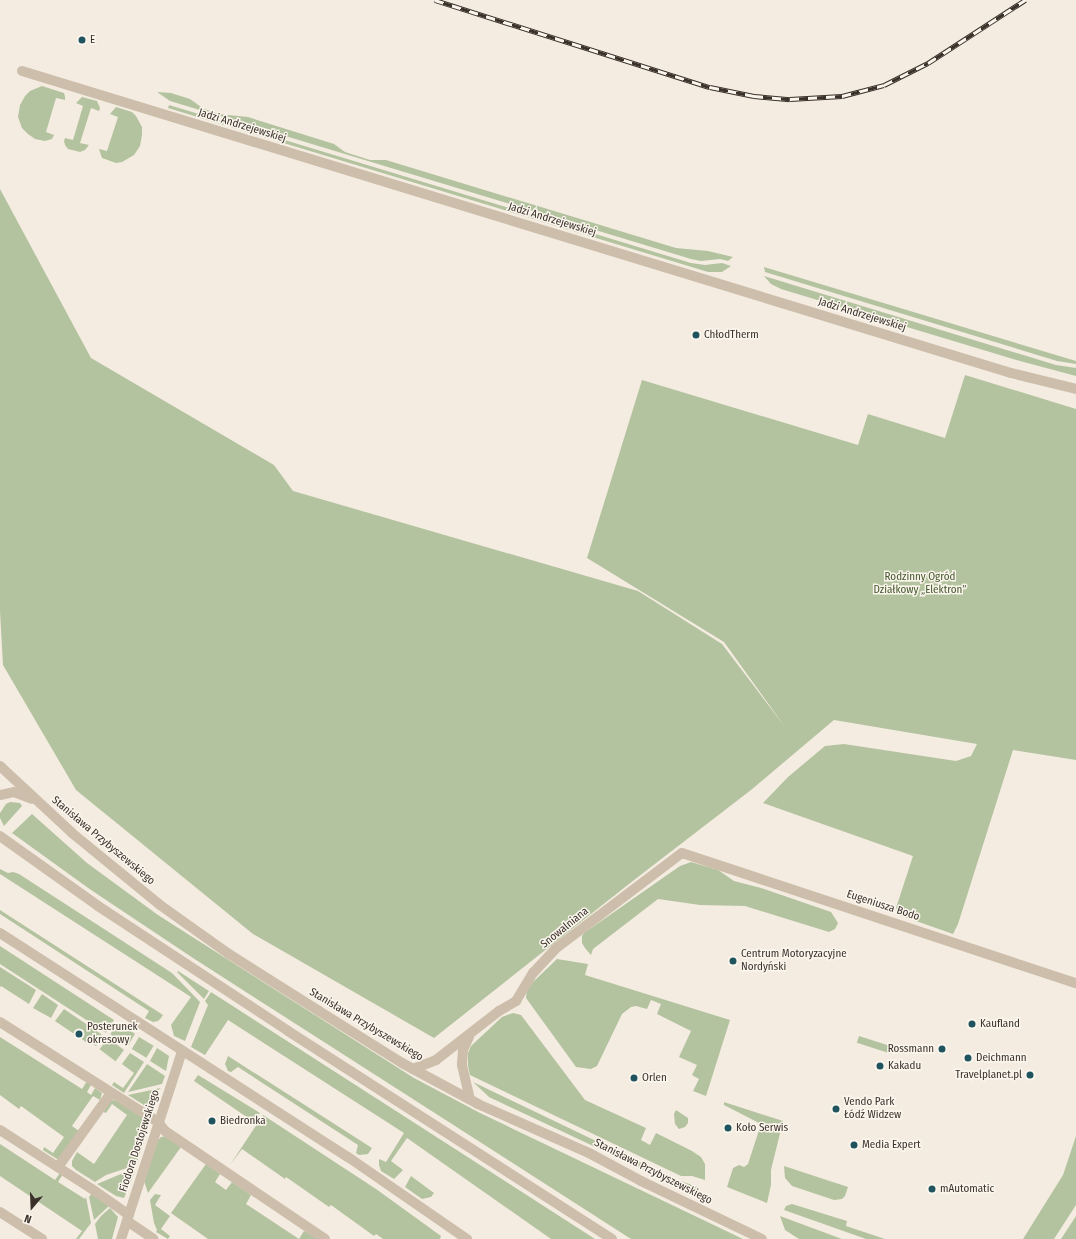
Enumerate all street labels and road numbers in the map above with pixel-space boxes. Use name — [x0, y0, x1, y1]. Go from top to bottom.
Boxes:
street label: Jadzi Andrzejewskiej — [197, 106, 287, 146]
street label: Jadzi Andrzejewskiej — [507, 200, 597, 240]
street label: Jadzi Andrzejewskiej — [817, 295, 907, 335]
street label: Stanisława Przybyszewskiego — [49, 794, 157, 888]
street label: Eugeniusza Bodo — [845, 888, 921, 924]
street label: Snowalniana — [539, 905, 591, 951]
street label: Stanisława Przybyszewskiego — [307, 986, 425, 1064]
street label: Fiodora Dostojewskiego — [117, 1088, 163, 1194]
street label: Stanisława Przybyszewskiego — [592, 1136, 714, 1208]

